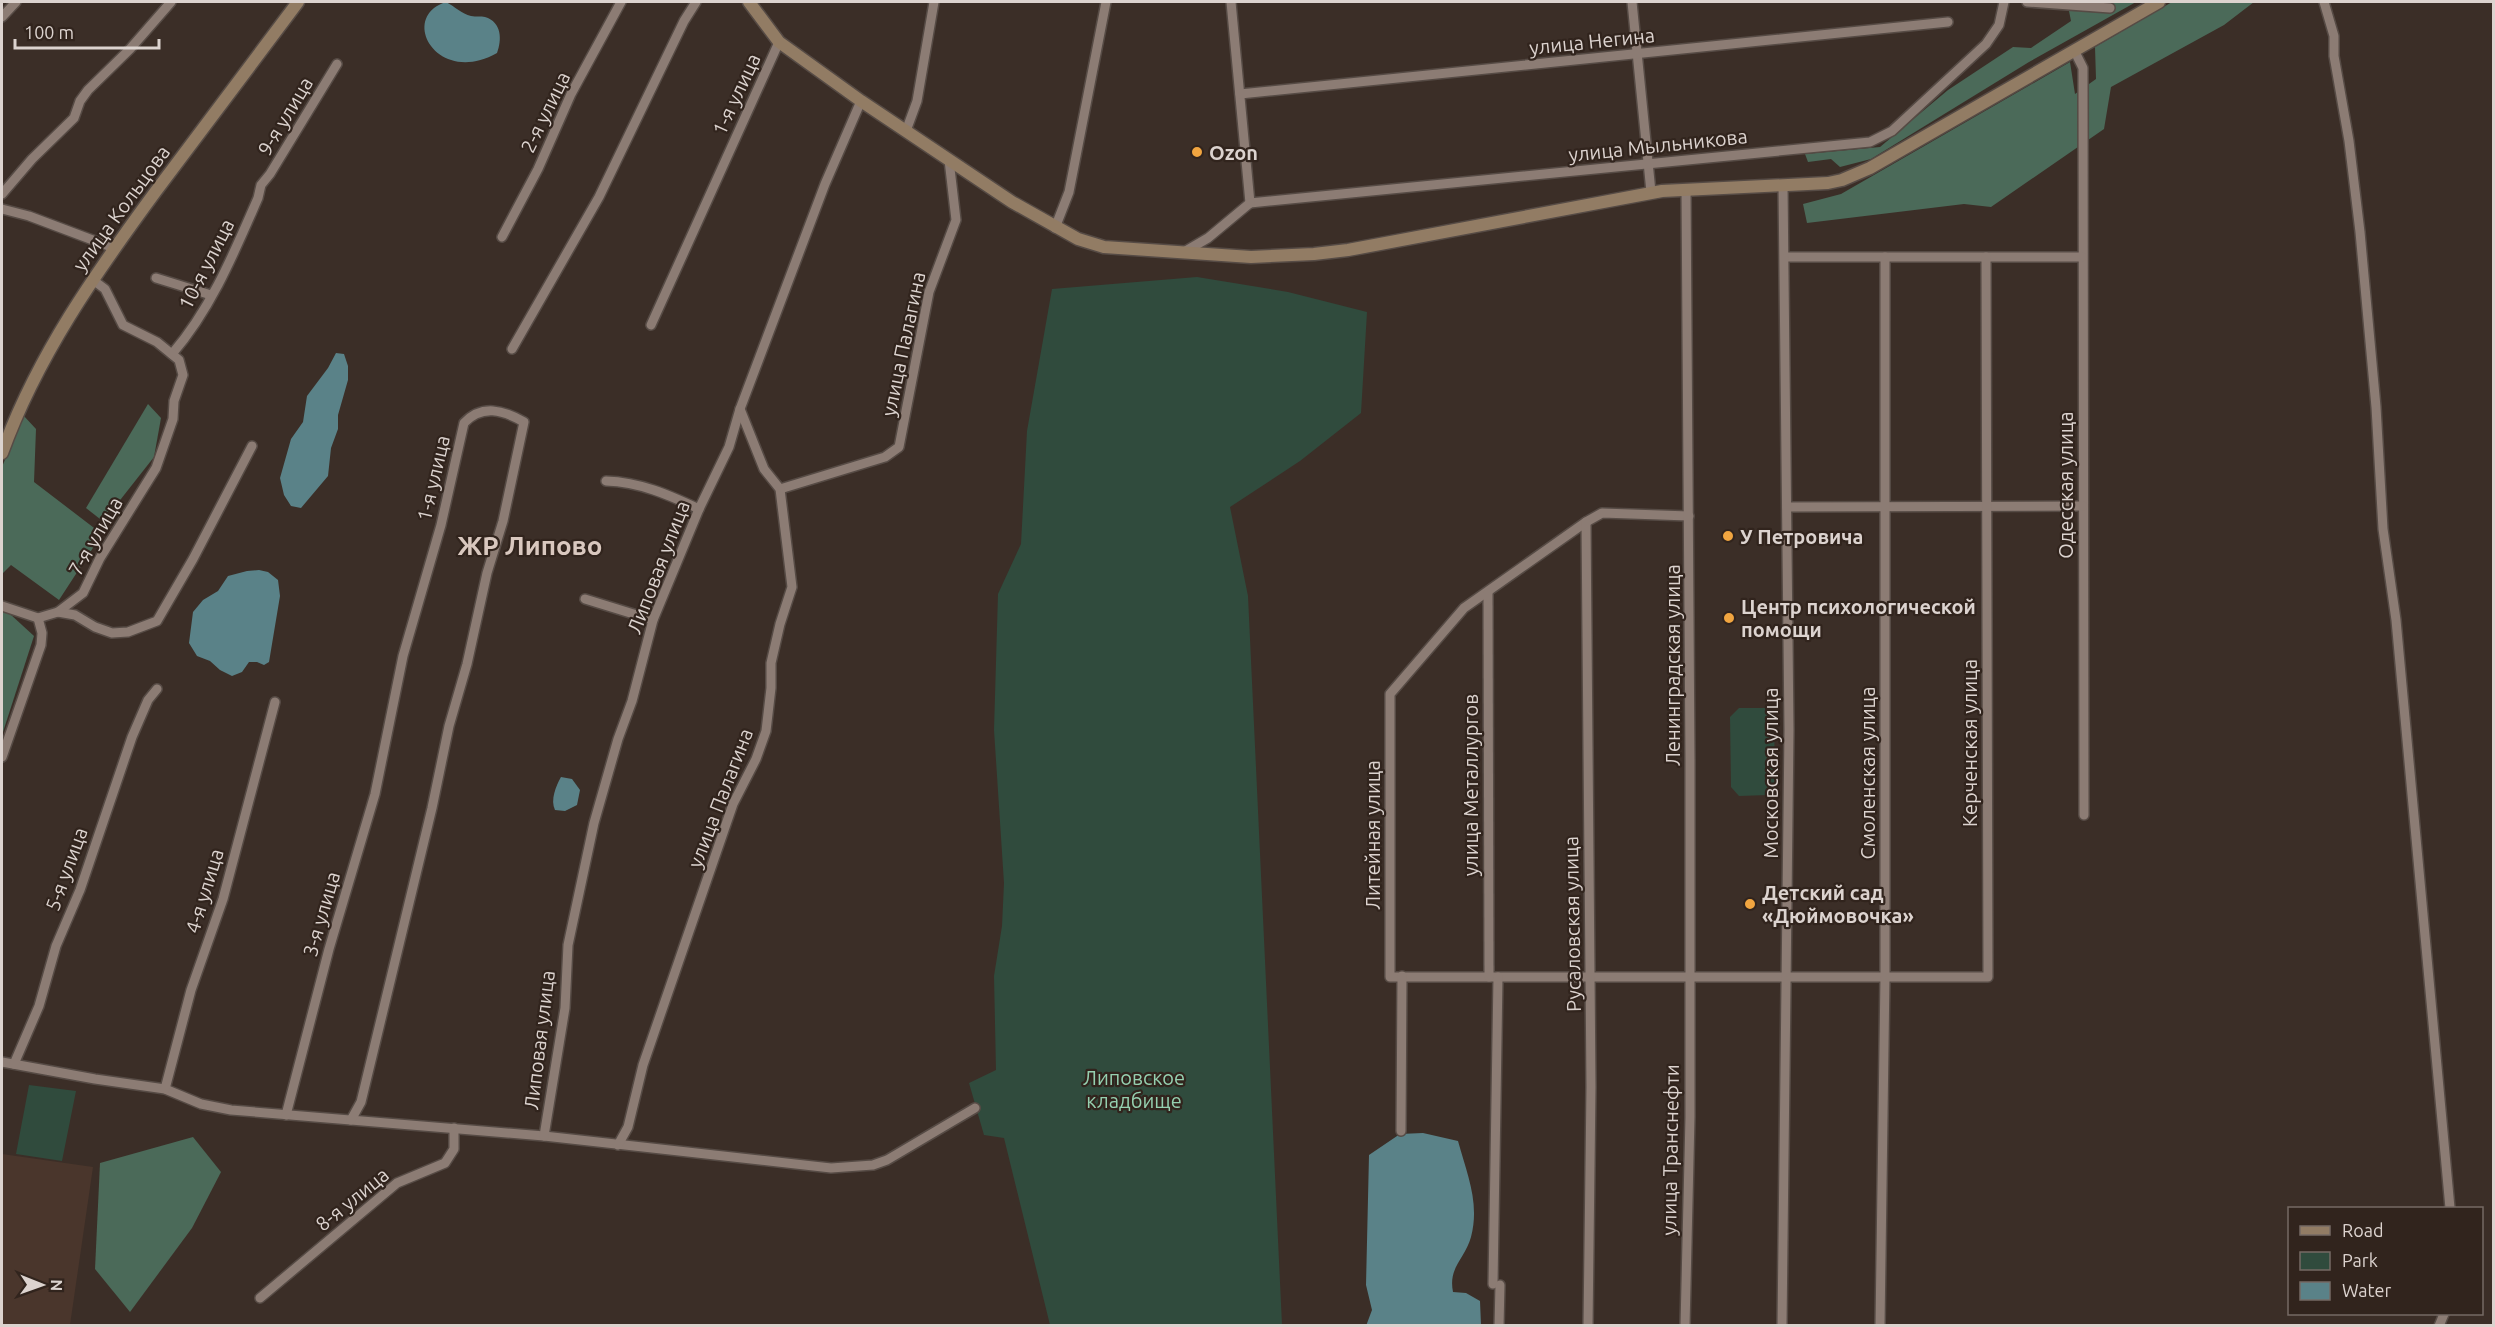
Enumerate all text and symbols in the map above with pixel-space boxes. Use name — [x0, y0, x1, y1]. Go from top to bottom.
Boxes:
scale bar — [15, 12, 159, 50]
text: 100 m — [24, 22, 74, 42]
street label: улица Негина — [1528, 23, 1656, 59]
street label: 1-я улица — [707, 50, 765, 138]
street label: 2-я улица — [516, 68, 574, 156]
street label: 9-я улица — [253, 73, 317, 159]
street label: улица Мыльникова — [1567, 124, 1749, 166]
street label: улица Кольцова — [68, 141, 174, 275]
place label: Ozon — [1209, 141, 1258, 164]
marker: Ozon — [1190, 145, 1204, 159]
street label: 10-я улица — [173, 215, 239, 313]
street label: улица Палагина — [876, 270, 930, 418]
street label: Одесская улица — [2054, 411, 2077, 559]
street label: 1-я улица — [412, 433, 454, 523]
street label: 7-я улица — [63, 493, 127, 579]
street label: Липовая улица — [622, 497, 694, 637]
place label: У Петровича — [1740, 525, 1863, 548]
marker: У Петровича — [1721, 529, 1735, 543]
district label: ЖР Липово — [457, 531, 603, 560]
street label: Ленинградская улица — [1661, 564, 1684, 766]
place label: Центр психологической помощи — [1741, 595, 1976, 641]
marker: Центр психологической помощи — [1722, 611, 1736, 625]
street label: Керченская улица — [1958, 659, 1981, 827]
street label: Смоленская улица — [1856, 687, 1879, 859]
street label: Московская улица — [1759, 688, 1782, 858]
street label: улица Металлургов — [1459, 694, 1482, 876]
street label: улица Палагина — [683, 725, 757, 871]
street label: Литейная улица — [1361, 760, 1384, 910]
street label: 5-я улица — [40, 824, 92, 914]
street label: Русаловская улица — [1559, 836, 1585, 1012]
street label: 4-я улица — [180, 846, 228, 936]
street label: 3-я улица — [298, 869, 344, 959]
place label: Детский сад «Дюймовочка» — [1762, 881, 1914, 927]
marker: Детский сад «Дюймовочка» — [1743, 897, 1757, 911]
street label: Липовая улица — [519, 969, 559, 1111]
street label: улица Транснефти — [1657, 1064, 1683, 1236]
park label: Липовское кладбище — [1083, 1066, 1185, 1112]
street label: 8-я улица — [311, 1163, 393, 1235]
legend — [2288, 1207, 2483, 1315]
text: Road — [2342, 1220, 2384, 1240]
text: Park — [2342, 1250, 2378, 1270]
north arrow — [12, 1255, 72, 1315]
text: N — [48, 1279, 66, 1291]
text: Water — [2342, 1280, 2392, 1300]

